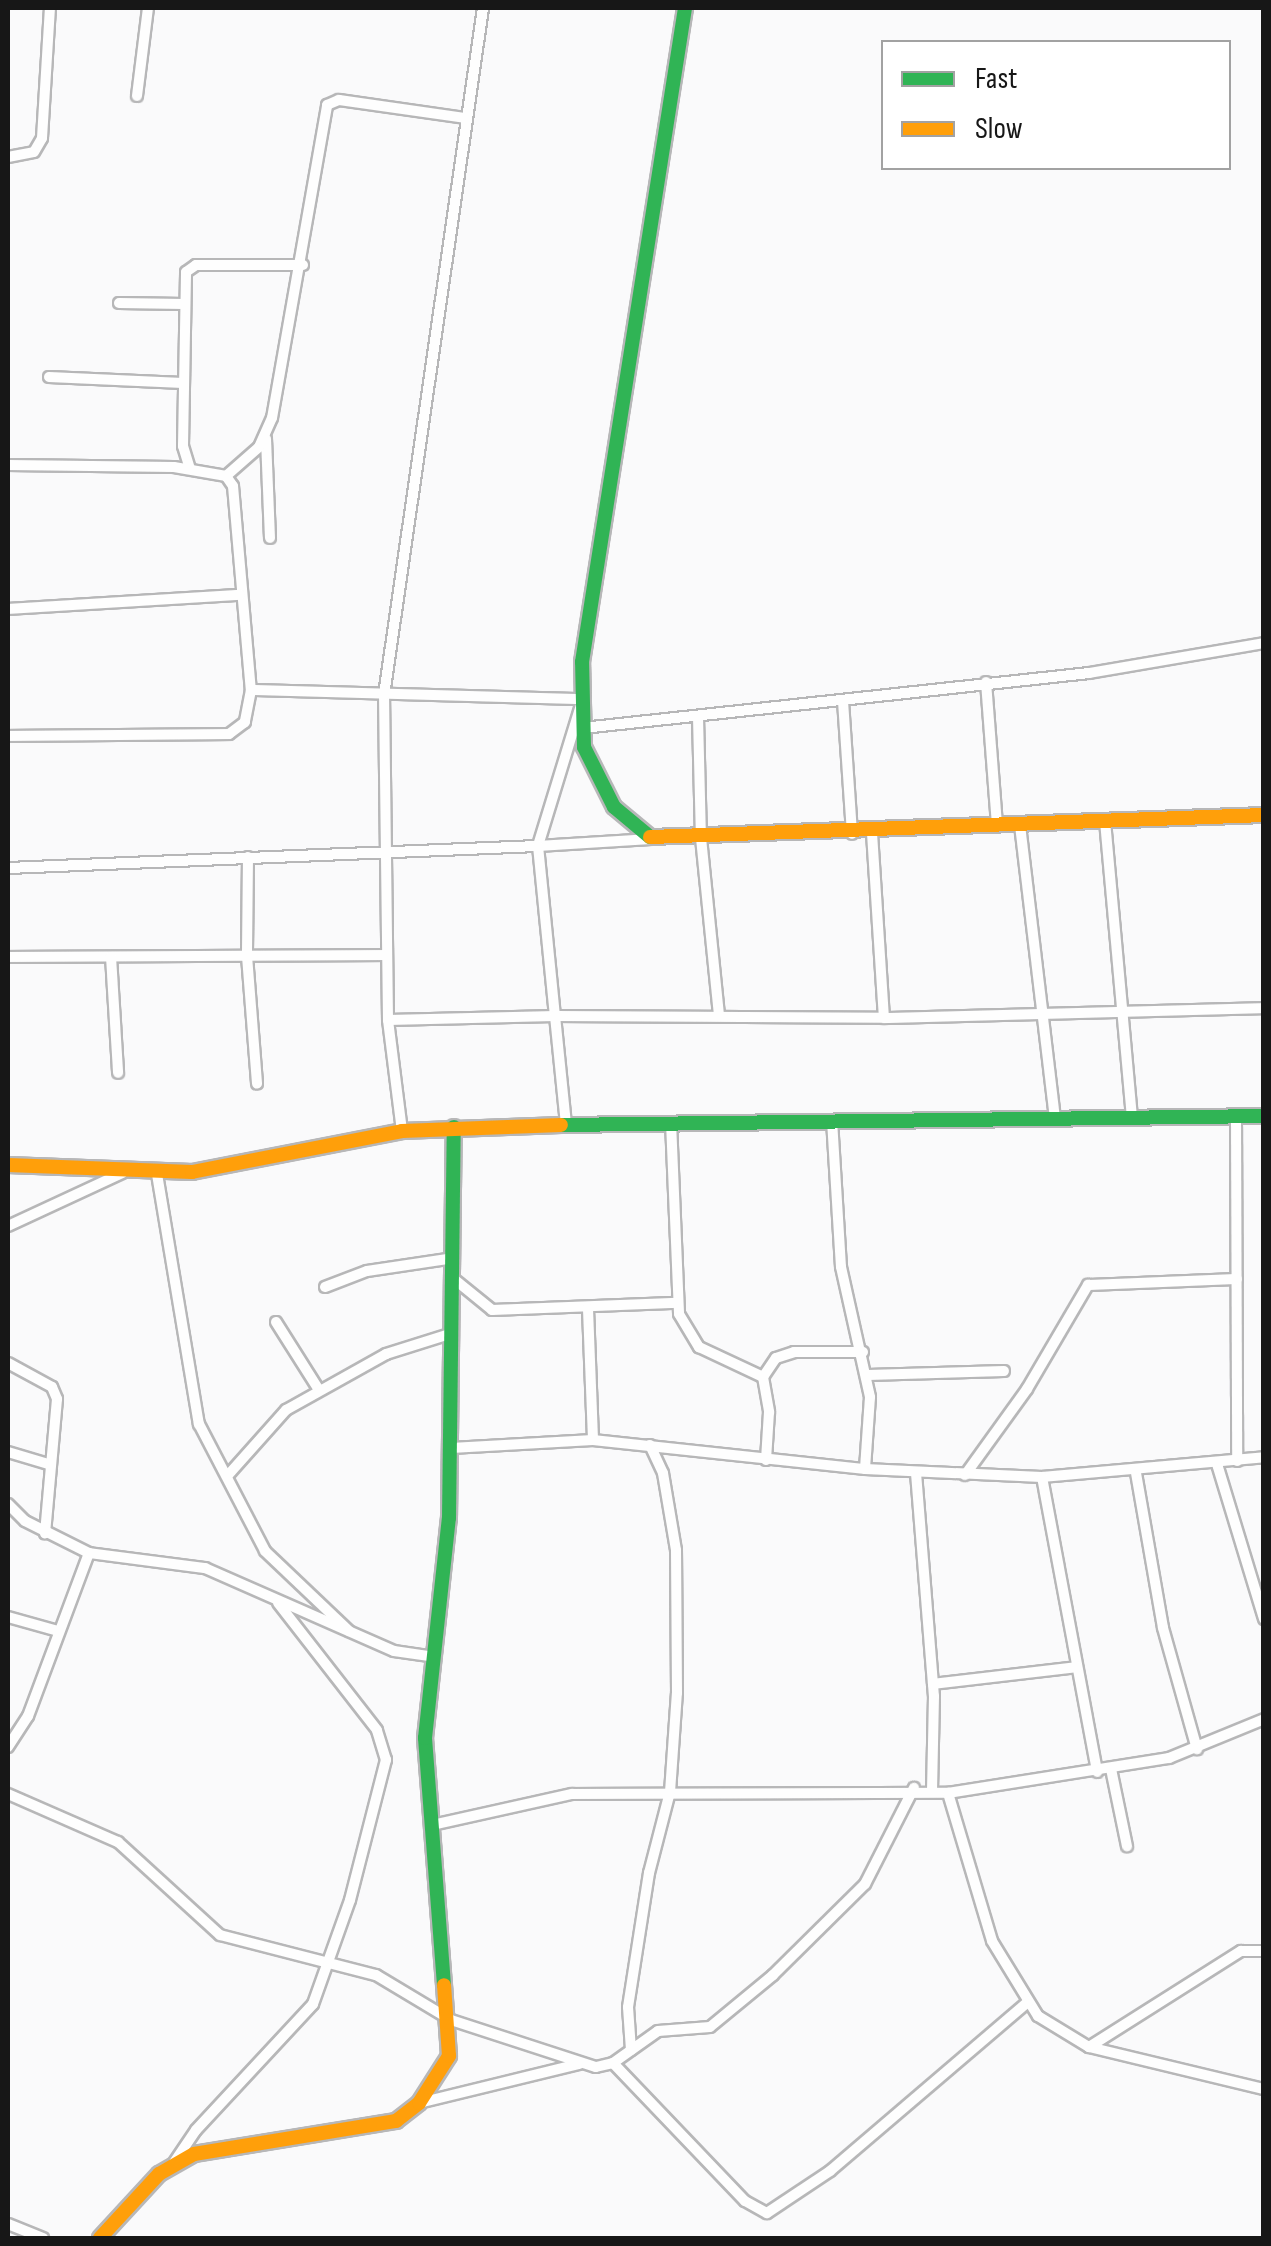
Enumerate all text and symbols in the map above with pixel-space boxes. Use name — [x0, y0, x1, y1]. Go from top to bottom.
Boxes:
legend — [881, 40, 1231, 170]
text: Fast — [975, 61, 1017, 97]
text: Slow — [975, 111, 1023, 147]

